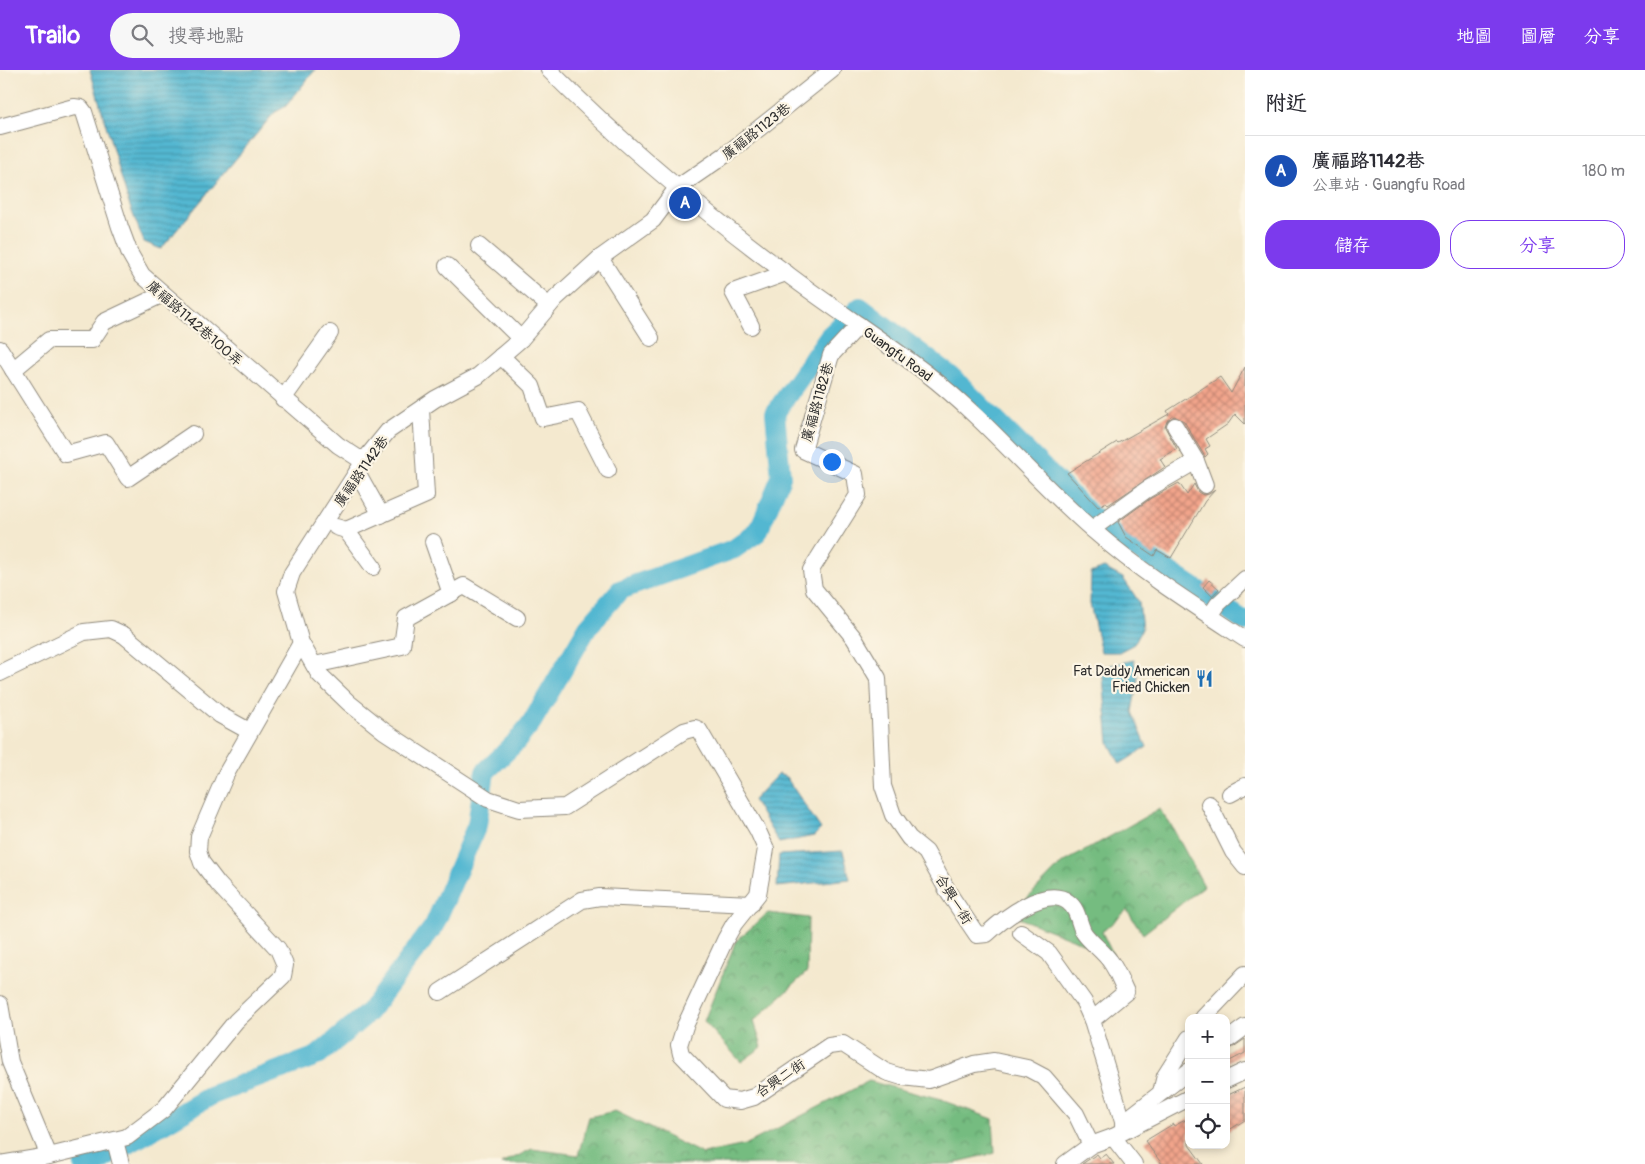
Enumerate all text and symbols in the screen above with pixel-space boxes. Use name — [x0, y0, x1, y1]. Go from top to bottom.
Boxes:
search box — [110, 13, 460, 58]
text: Trailo — [25, 21, 80, 50]
icon: search — [128, 21, 156, 49]
text: 搜尋地點 — [168, 24, 244, 48]
text: 地圖 — [1456, 25, 1492, 48]
text: 圖層 — [1520, 25, 1556, 48]
text: 分享 — [1584, 25, 1620, 48]
text: 附近 — [1265, 90, 1307, 117]
street label: 廣福路1123巷 — [719, 99, 795, 163]
text: 廣福路1142巷 — [1312, 149, 1425, 173]
text: A — [1276, 161, 1286, 181]
text: 180 m — [1582, 161, 1625, 181]
text: 公車站 · Guangfu Road — [1312, 175, 1465, 195]
pin: A — [669, 184, 701, 222]
button: 儲存 — [1265, 220, 1440, 269]
button: 分享 — [1450, 220, 1625, 269]
street label: 廣福路1142巷100弄 — [143, 277, 246, 370]
street label: Guangfu Road — [860, 324, 936, 385]
street label: 廣福路1182巷 — [798, 360, 837, 444]
street label: 廣福路1142巷 — [331, 432, 393, 510]
your location — [819, 449, 845, 475]
place label: Fat Daddy American Fried Chicken — [1073, 663, 1190, 696]
restaurant icon: Fat Daddy American Fried Chicken — [1194, 669, 1214, 689]
street label: 合興一街 — [932, 871, 976, 928]
map controls — [1185, 1014, 1230, 1149]
button: + — [1185, 1014, 1230, 1059]
street label: 合興二街 — [752, 1056, 808, 1101]
button: − — [1185, 1059, 1230, 1104]
button: locate — [1185, 1104, 1230, 1149]

